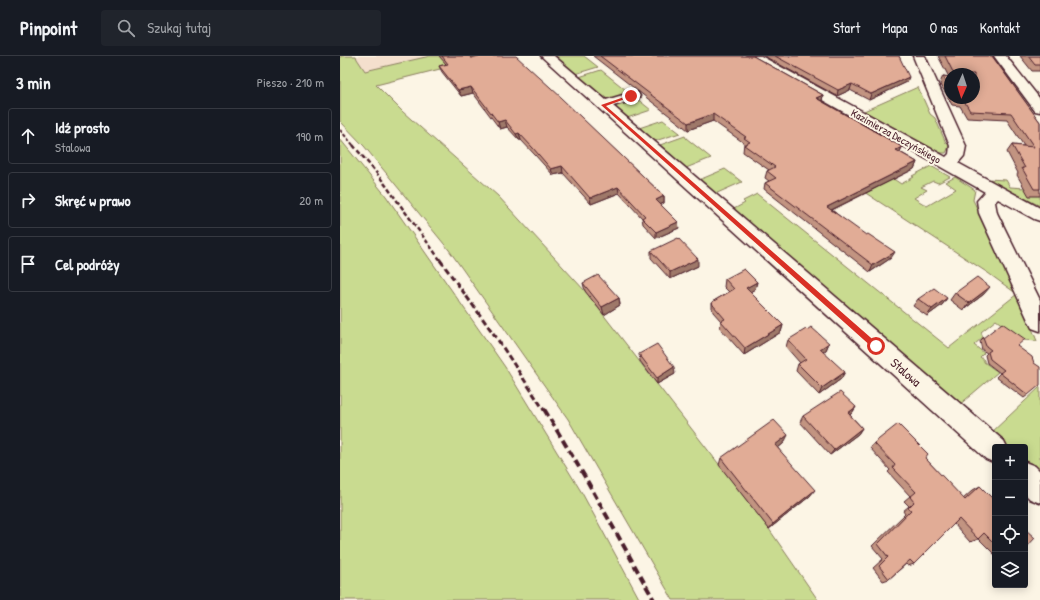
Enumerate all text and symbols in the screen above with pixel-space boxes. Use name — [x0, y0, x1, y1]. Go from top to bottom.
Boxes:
search box — [101, 10, 381, 46]
text: Pinpoint — [20, 15, 77, 41]
icon: search — [115, 17, 137, 39]
text: Szukaj tutaj — [147, 17, 211, 38]
text: Start — [833, 18, 860, 37]
text: Mapa — [882, 18, 908, 37]
text: O nas — [930, 18, 958, 37]
text: Kontakt — [980, 18, 1020, 37]
north arrow — [944, 68, 980, 104]
text: 3 min — [16, 71, 51, 94]
text: Pieszo · 210 m — [257, 73, 324, 91]
route end — [622, 87, 640, 105]
street label: Kazimierza Deczyńskiego — [849, 106, 944, 167]
text: Idź prosto — [55, 117, 109, 138]
icon: ahead — [17, 125, 39, 147]
text: 190 m — [296, 127, 323, 145]
text: Stalowa — [55, 138, 90, 156]
icon: right — [17, 189, 39, 211]
text: Skręć w prawo — [55, 190, 131, 211]
text: 20 m — [299, 191, 323, 209]
icon: arrive — [17, 253, 39, 275]
text: Cel podróży — [55, 254, 120, 275]
route start — [867, 337, 885, 355]
street label: Stalowa — [887, 354, 925, 390]
map controls — [992, 444, 1028, 588]
button: + — [992, 444, 1028, 480]
button: − — [992, 480, 1028, 516]
button: locate — [992, 516, 1028, 552]
button: layers — [992, 552, 1028, 588]

